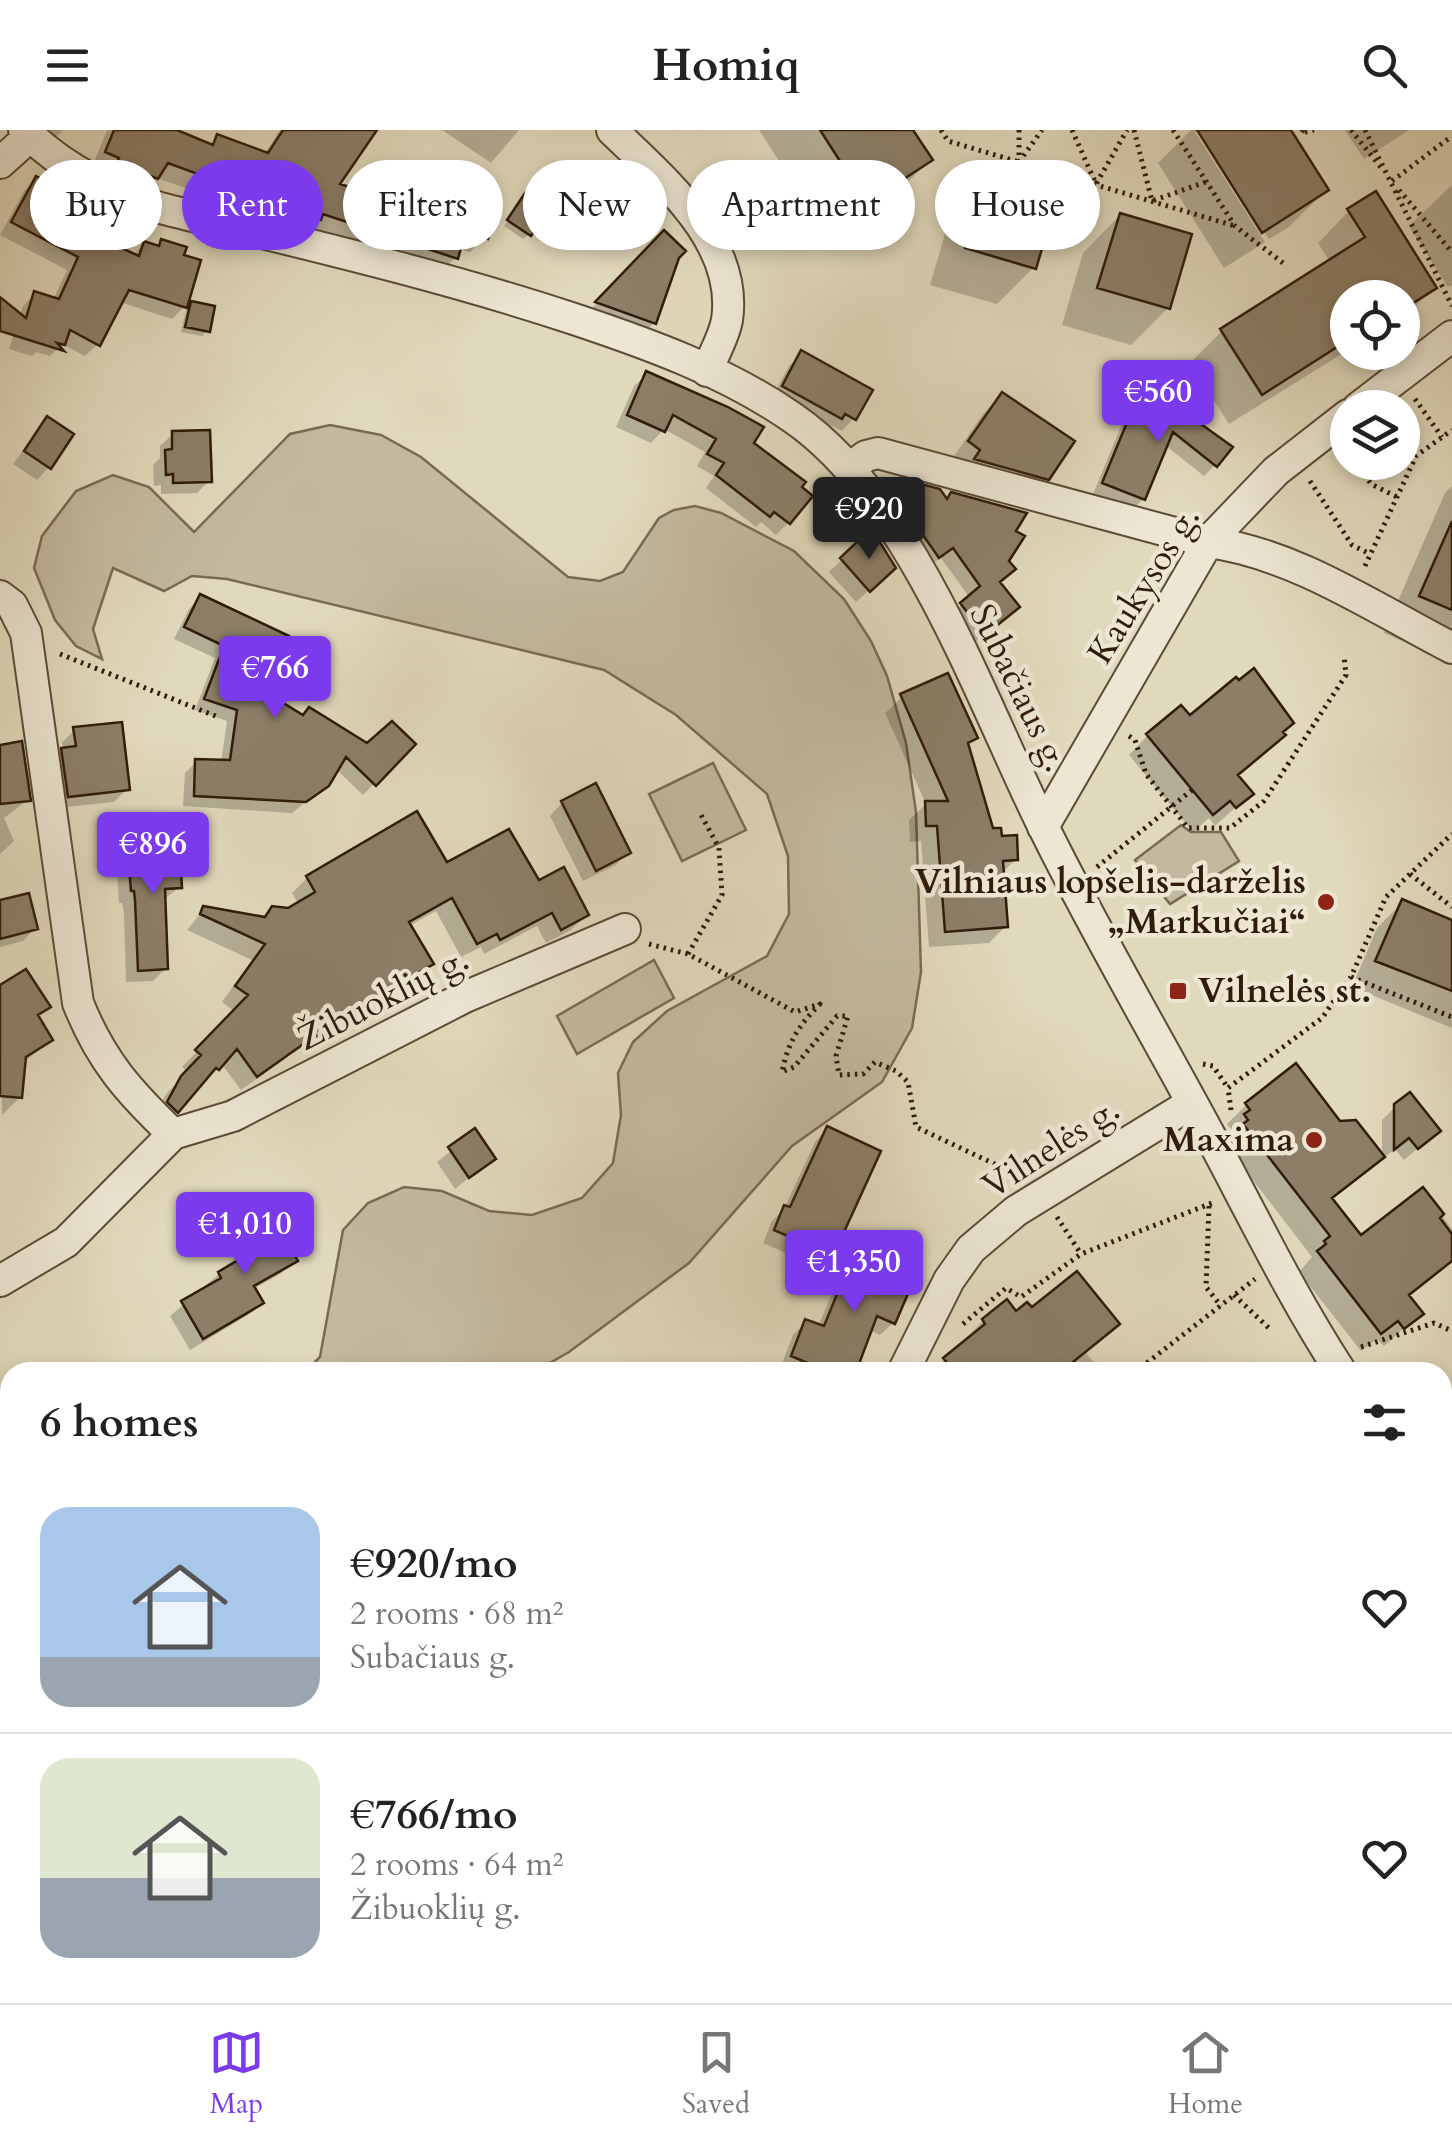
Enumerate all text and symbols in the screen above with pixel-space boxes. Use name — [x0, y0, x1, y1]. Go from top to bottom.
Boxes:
text: Homiq — [652, 35, 800, 96]
icon: menu — [40, 38, 95, 93]
icon: search — [1357, 38, 1412, 93]
chip: Buy — [30, 160, 162, 250]
chip: Rent — [182, 160, 323, 250]
chip: Filters — [343, 160, 503, 250]
chip: New — [523, 160, 667, 250]
chip: Apartment — [687, 160, 915, 250]
chip: House — [935, 160, 1100, 250]
map controls — [1330, 280, 1420, 480]
button: locate — [1330, 280, 1420, 370]
pin: €560 — [1099, 360, 1217, 445]
text: €560 — [1124, 370, 1192, 414]
button: layers — [1330, 390, 1420, 480]
pin: €920 — [810, 477, 928, 562]
text: €920 — [835, 487, 903, 531]
street label: Kaukysos g. — [1077, 497, 1211, 673]
street label: Subačiaus g. — [958, 596, 1080, 780]
pin: €766 — [216, 636, 334, 721]
text: €766 — [241, 646, 309, 690]
pin: €896 — [94, 812, 212, 897]
text: €896 — [119, 822, 187, 866]
place label: Vilniaus lopšelis-darželis „Markučiai“ — [915, 858, 1306, 946]
marker: Vilniaus lopšelis-darželis „Markučiai“ — [1315, 891, 1337, 913]
street label: Žibuoklių g. — [289, 935, 477, 1063]
place label: Vilnelės st. — [1198, 967, 1371, 1015]
marker: Vilnelės st. — [1167, 980, 1189, 1002]
street label: Vilnelės g. — [973, 1086, 1129, 1210]
place label: Maxima — [1163, 1116, 1294, 1164]
marker: Maxima — [1303, 1129, 1325, 1151]
pin: €1,010 — [164, 1192, 326, 1277]
text: €1,010 — [198, 1202, 292, 1246]
pin: €1,350 — [773, 1230, 935, 1315]
text: €1,350 — [807, 1240, 901, 1284]
text: 6 homes — [40, 1394, 198, 1451]
icon: filters — [1357, 1395, 1412, 1450]
text: €920/mo — [350, 1535, 518, 1592]
icon: home — [120, 1547, 240, 1667]
icon: heart — [1357, 1580, 1412, 1635]
text: 2 rooms · 68 m² — [350, 1592, 563, 1636]
text: Subačiaus g. — [350, 1636, 515, 1680]
text: €766/mo — [350, 1786, 518, 1843]
icon: home — [120, 1798, 240, 1918]
icon: heart — [1357, 1831, 1412, 1886]
text: 2 rooms · 64 m² — [350, 1843, 563, 1887]
text: Žibuoklių g. — [350, 1887, 520, 1931]
tab: Map — [209, 2025, 264, 2123]
tab: Saved — [682, 2025, 750, 2123]
tab: Home — [1168, 2025, 1243, 2123]

